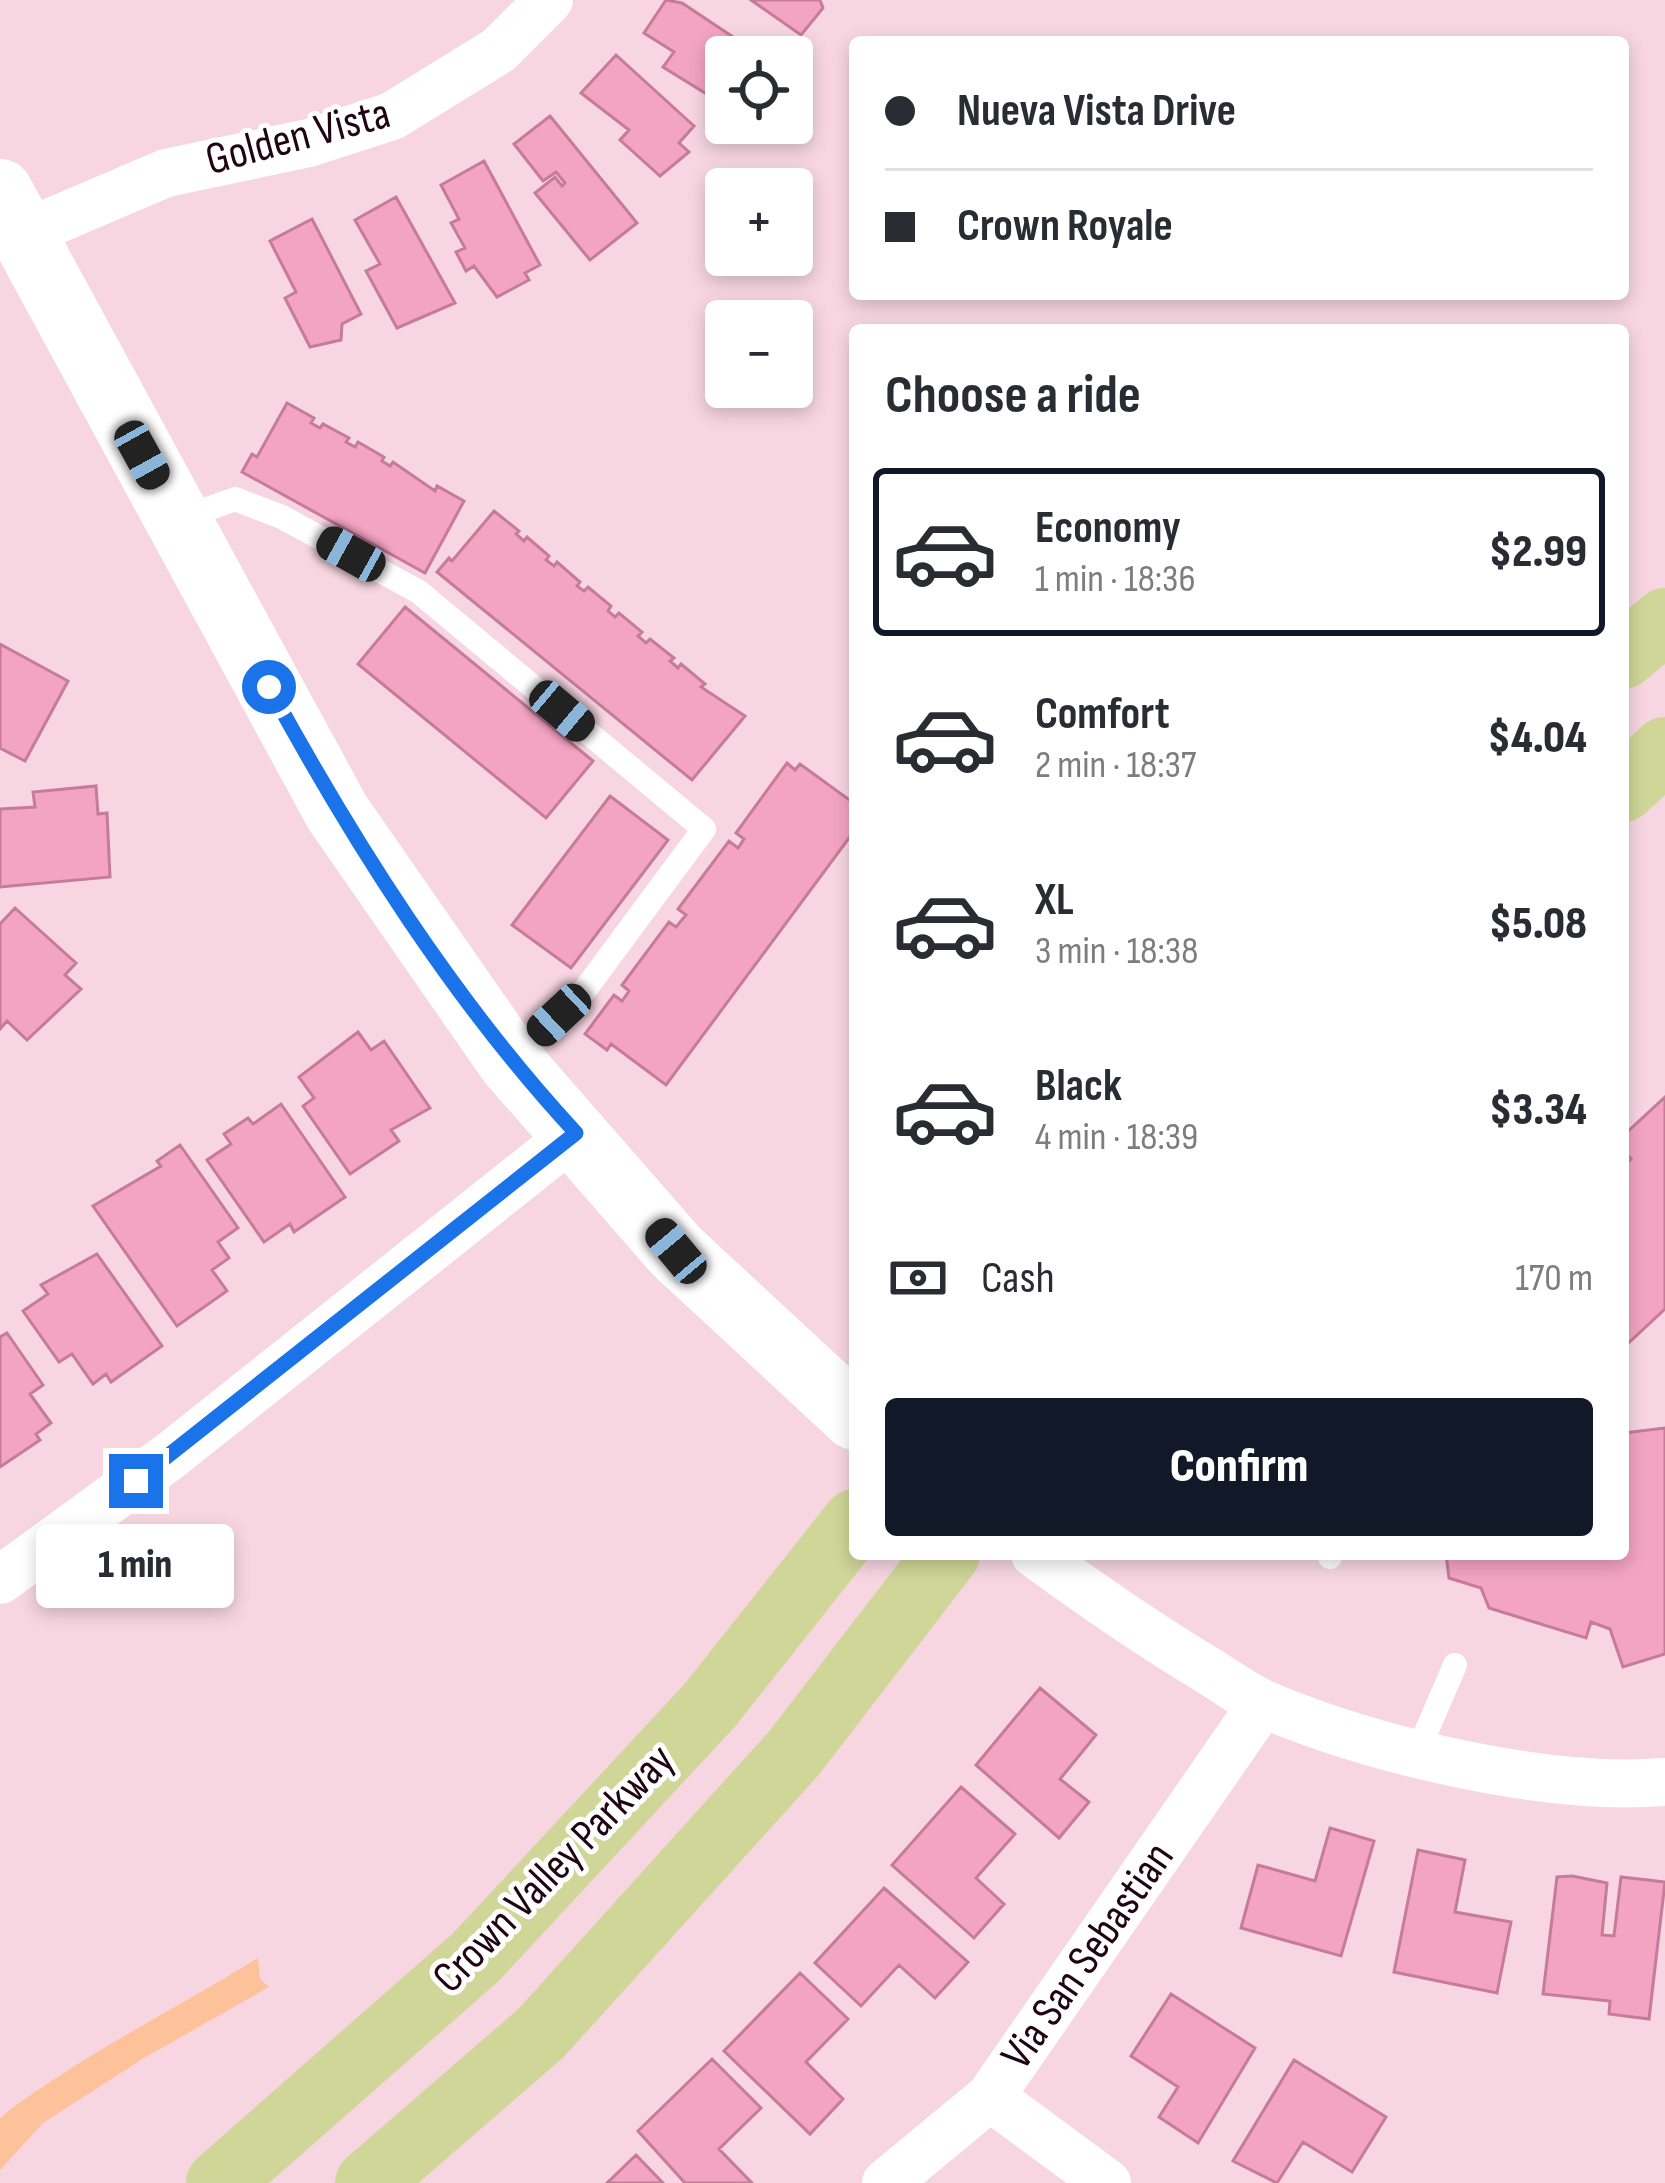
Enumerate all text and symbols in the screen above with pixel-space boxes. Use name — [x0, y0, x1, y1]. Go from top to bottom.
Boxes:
map controls — [705, 36, 813, 408]
button: locate — [705, 36, 813, 144]
text: Nueva Vista Drive — [957, 84, 1236, 139]
street label: Golden Vista — [200, 86, 396, 188]
button: + — [705, 168, 813, 276]
text: Crown Royale — [957, 199, 1173, 254]
button: − — [705, 300, 813, 408]
text: Choose a ride — [885, 363, 1141, 428]
car — [109, 415, 175, 495]
icon: car — [891, 498, 999, 606]
text: Economy — [1035, 501, 1181, 556]
car — [311, 521, 391, 587]
text: $2.99 — [1489, 525, 1587, 580]
text: 1 min · 18:36 — [1035, 556, 1196, 603]
route start — [242, 660, 296, 714]
car — [523, 674, 601, 748]
icon: car — [891, 684, 999, 792]
text: Comfort — [1035, 687, 1170, 742]
text: $4.04 — [1488, 711, 1587, 766]
text: 2 min · 18:37 — [1035, 742, 1196, 789]
icon: car — [891, 870, 999, 978]
text: XL — [1035, 873, 1074, 928]
text: $5.08 — [1489, 897, 1587, 952]
text: 3 min · 18:38 — [1035, 928, 1198, 975]
car — [520, 977, 598, 1053]
icon: car — [891, 1056, 999, 1164]
text: Black — [1035, 1059, 1122, 1114]
text: $3.34 — [1489, 1083, 1587, 1138]
text: 4 min · 18:39 — [1035, 1114, 1198, 1161]
car — [639, 1212, 713, 1290]
icon: cash — [885, 1245, 951, 1311]
text: Cash — [981, 1251, 1055, 1306]
text: 170 m — [1515, 1255, 1593, 1302]
button: Confirm — [885, 1398, 1593, 1536]
route end — [109, 1454, 163, 1508]
callout: 1 min — [37, 1523, 235, 1607]
text: 1 min — [98, 1542, 172, 1589]
street label: Crown Valley Parkway — [422, 1733, 686, 2005]
street label: Via San Sebastian — [990, 1832, 1186, 2080]

